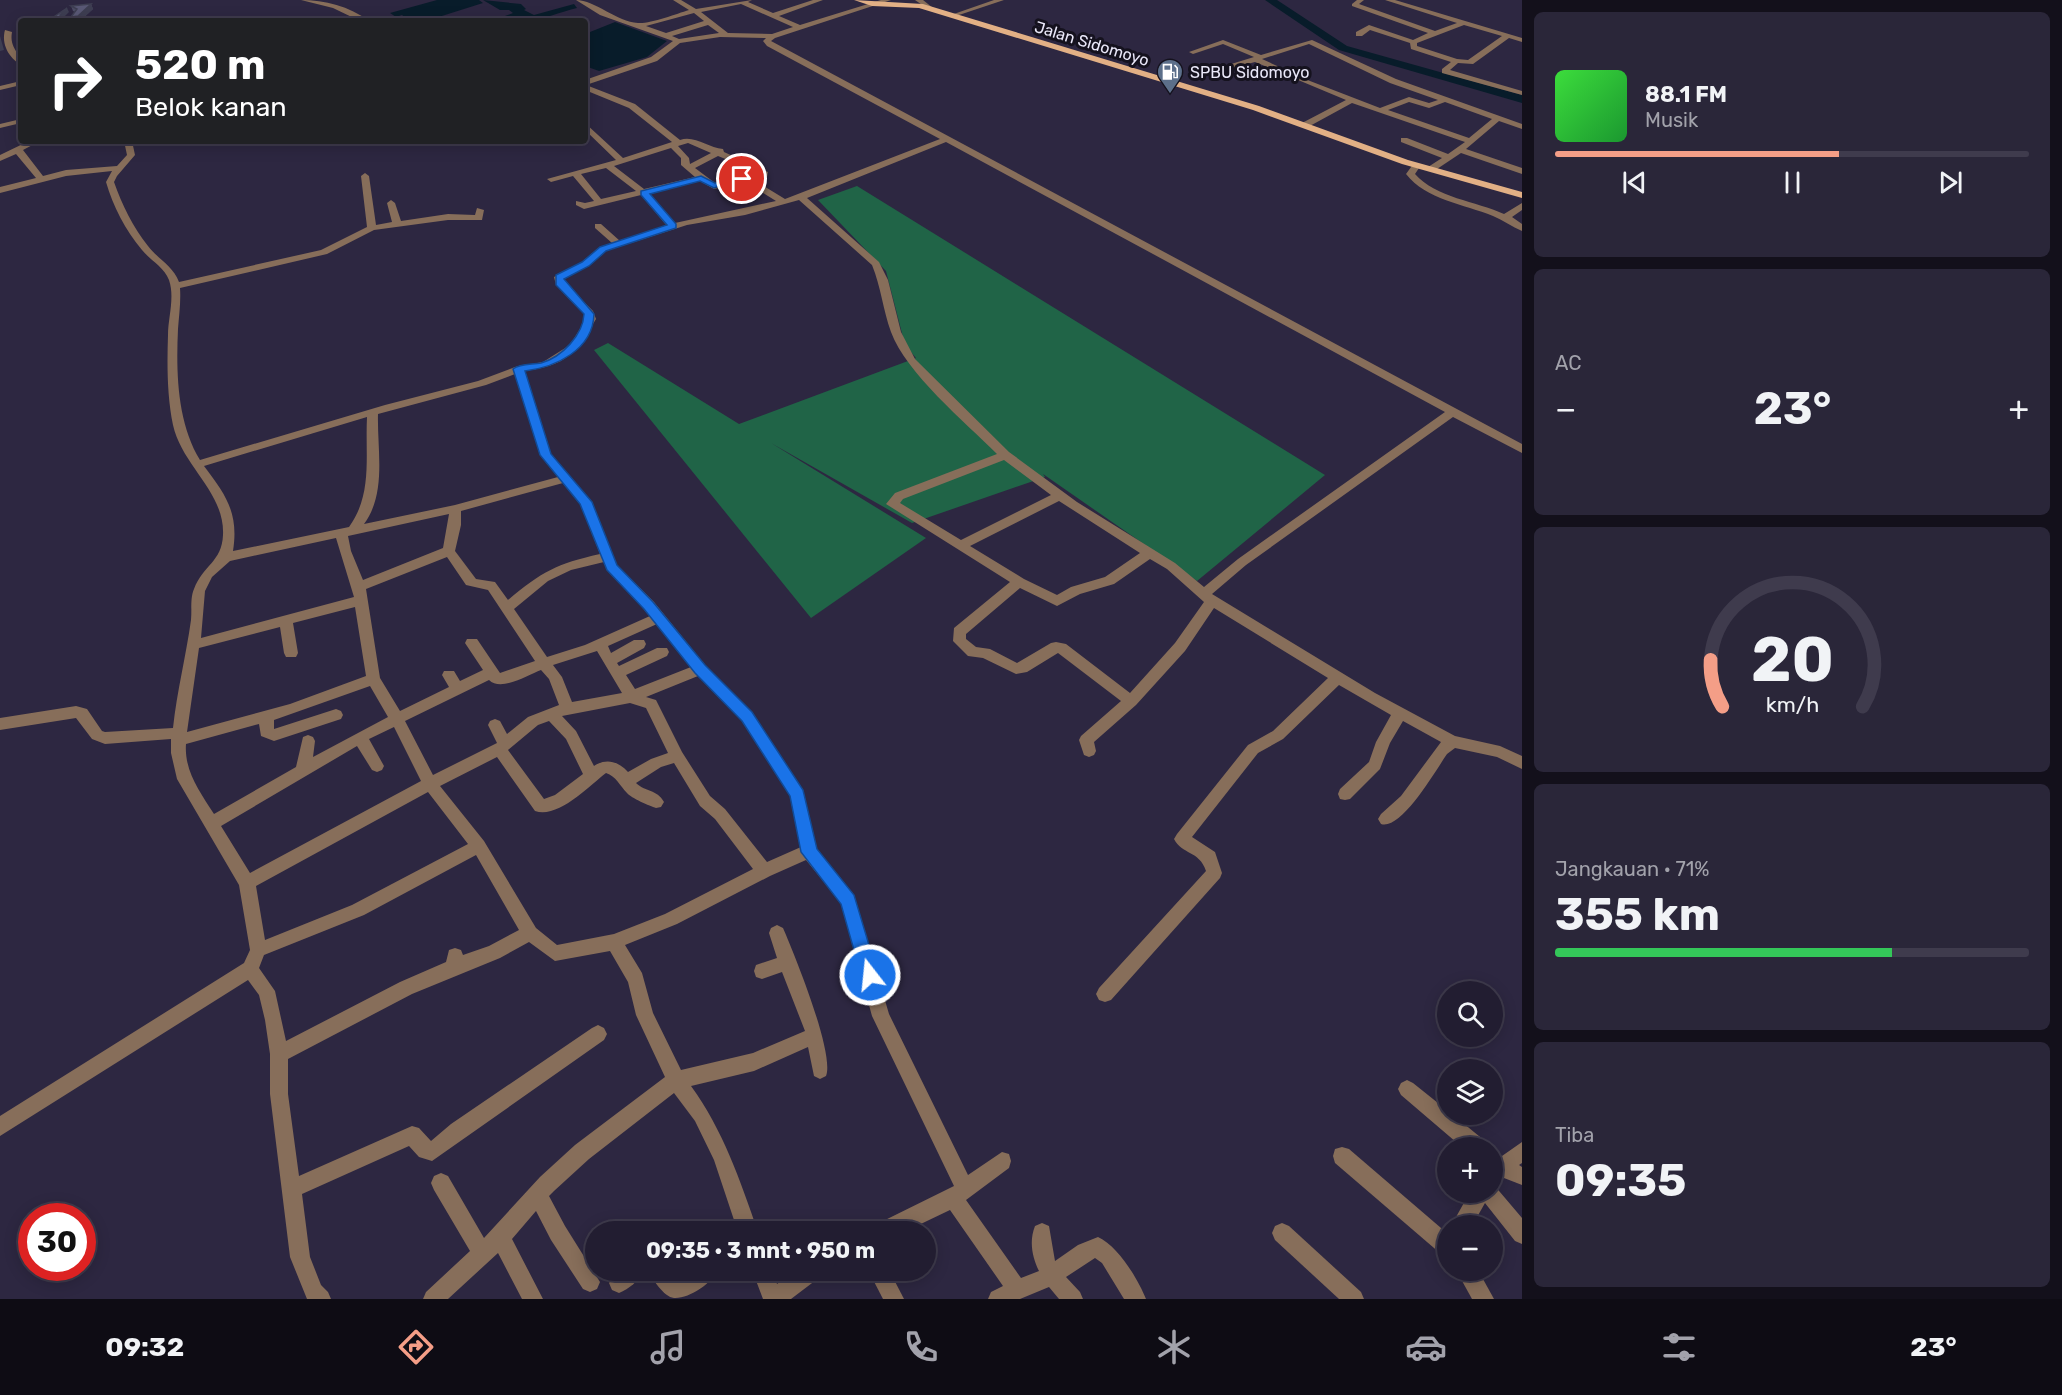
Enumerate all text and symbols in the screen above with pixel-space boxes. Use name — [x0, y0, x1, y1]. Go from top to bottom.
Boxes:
street label: Jalan Sidomoyo — [1032, 17, 1151, 70]
text: 520 m — [135, 40, 265, 90]
icon: right — [36, 42, 114, 120]
fuel station icon: SPBU Sidomoyo — [1155, 57, 1185, 95]
place label: SPBU Sidomoyo — [1190, 63, 1309, 82]
text: 88.1 FM — [1645, 81, 1727, 108]
text: Belok kanan — [135, 91, 287, 123]
text: Musik — [1645, 108, 1698, 132]
pin — [716, 153, 767, 204]
icon: arrive — [725, 162, 758, 195]
icon: previous — [1618, 166, 1651, 199]
icon: pause — [1776, 166, 1809, 199]
icon: next — [1934, 166, 1967, 199]
text: AC — [1555, 351, 1581, 375]
text: 23° — [1754, 382, 1831, 435]
text: − — [1555, 389, 1576, 428]
text: + — [2008, 389, 2029, 428]
text: 20 — [1751, 623, 1833, 697]
text: km/h — [1765, 692, 1819, 717]
text: Jangkauan · 71% — [1555, 857, 1710, 881]
text: 355 km — [1555, 888, 1720, 941]
position arrow — [838, 943, 902, 1007]
map controls — [1437, 981, 1503, 1281]
button: search — [1437, 981, 1503, 1047]
button: layers — [1437, 1059, 1503, 1125]
text: Tiba — [1555, 1123, 1594, 1147]
button: + — [1437, 1137, 1503, 1203]
text: 09:35 — [1555, 1154, 1686, 1207]
speed limit sign: 30 — [18, 1203, 96, 1281]
button: − — [1437, 1215, 1503, 1281]
text: 09:35 · 3 mnt · 950 m — [646, 1237, 875, 1264]
icon: directions — [395, 1326, 437, 1368]
icon: music — [647, 1326, 689, 1368]
icon: phone — [900, 1326, 942, 1368]
icon: climate — [1153, 1326, 1195, 1368]
icon: car — [1405, 1326, 1447, 1368]
icon: filters — [1658, 1326, 1700, 1368]
text: 09:32 — [105, 1331, 184, 1363]
text: 23° — [1910, 1331, 1957, 1363]

